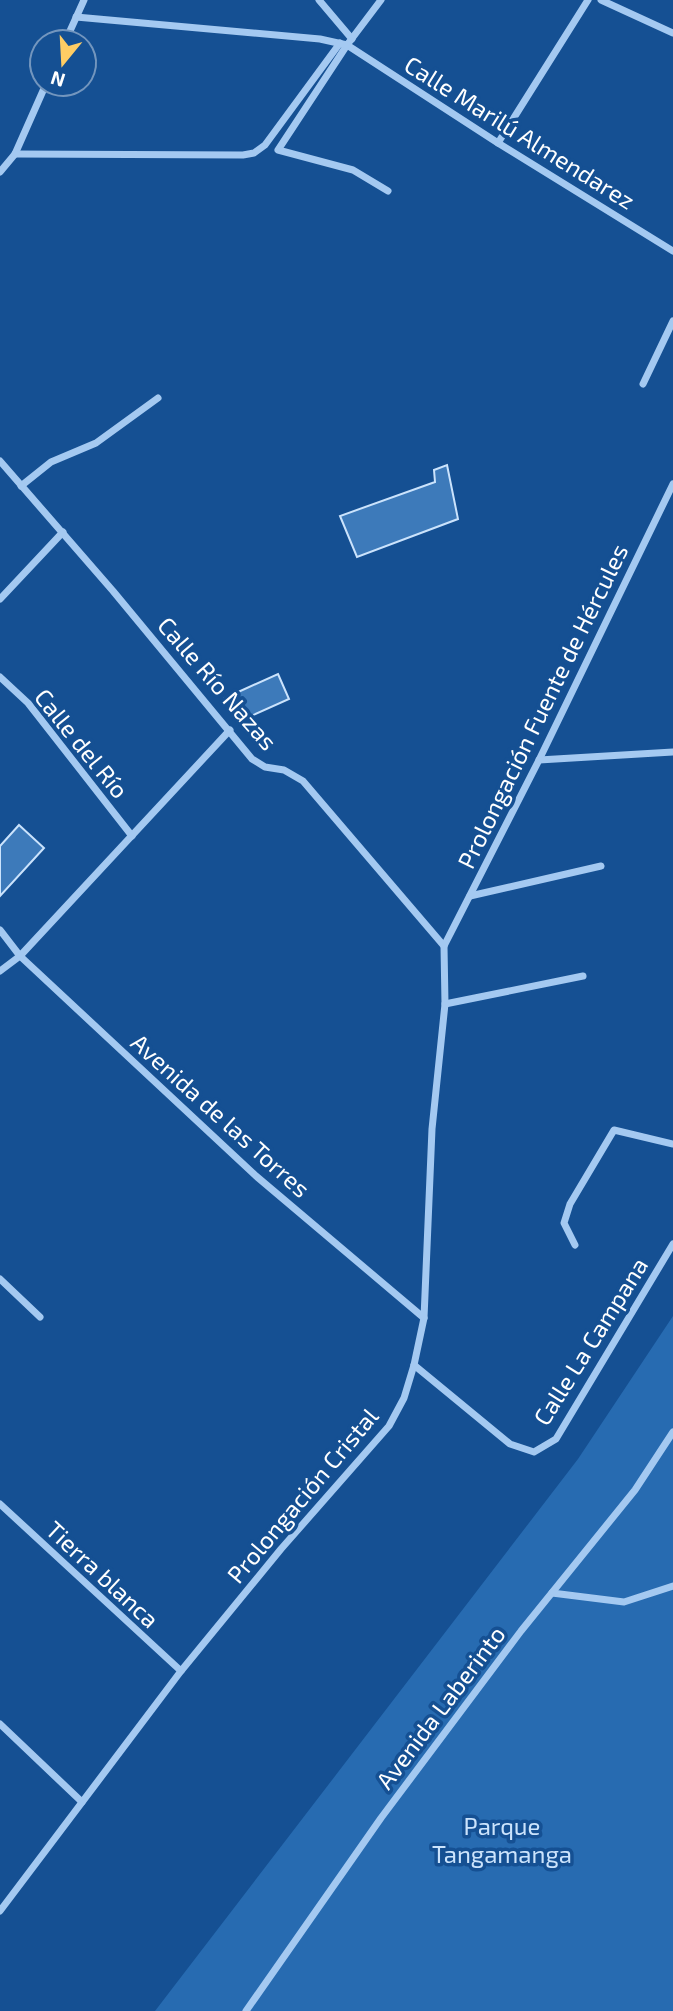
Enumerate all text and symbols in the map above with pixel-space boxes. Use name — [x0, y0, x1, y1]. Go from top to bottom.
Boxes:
north arrow — [28, 28, 98, 98]
street label: Calle Marilú Almendarez — [400, 49, 640, 215]
text: N — [48, 67, 68, 93]
street label: Prolongación Fuente de Hércules — [451, 539, 633, 873]
street label: Calle Río Nazas — [152, 611, 284, 755]
street label: Calle del Río — [29, 682, 135, 804]
street label: Avenida de las Torres — [126, 1027, 316, 1203]
street label: Calle La Campana — [527, 1252, 653, 1430]
street label: Prolongación Cristal — [220, 1401, 384, 1589]
street label: Tierra blanca — [41, 1514, 165, 1634]
street label: Avenida Laberinto — [369, 1620, 511, 1794]
park label: Parque Tangamanga — [432, 1811, 572, 1868]

